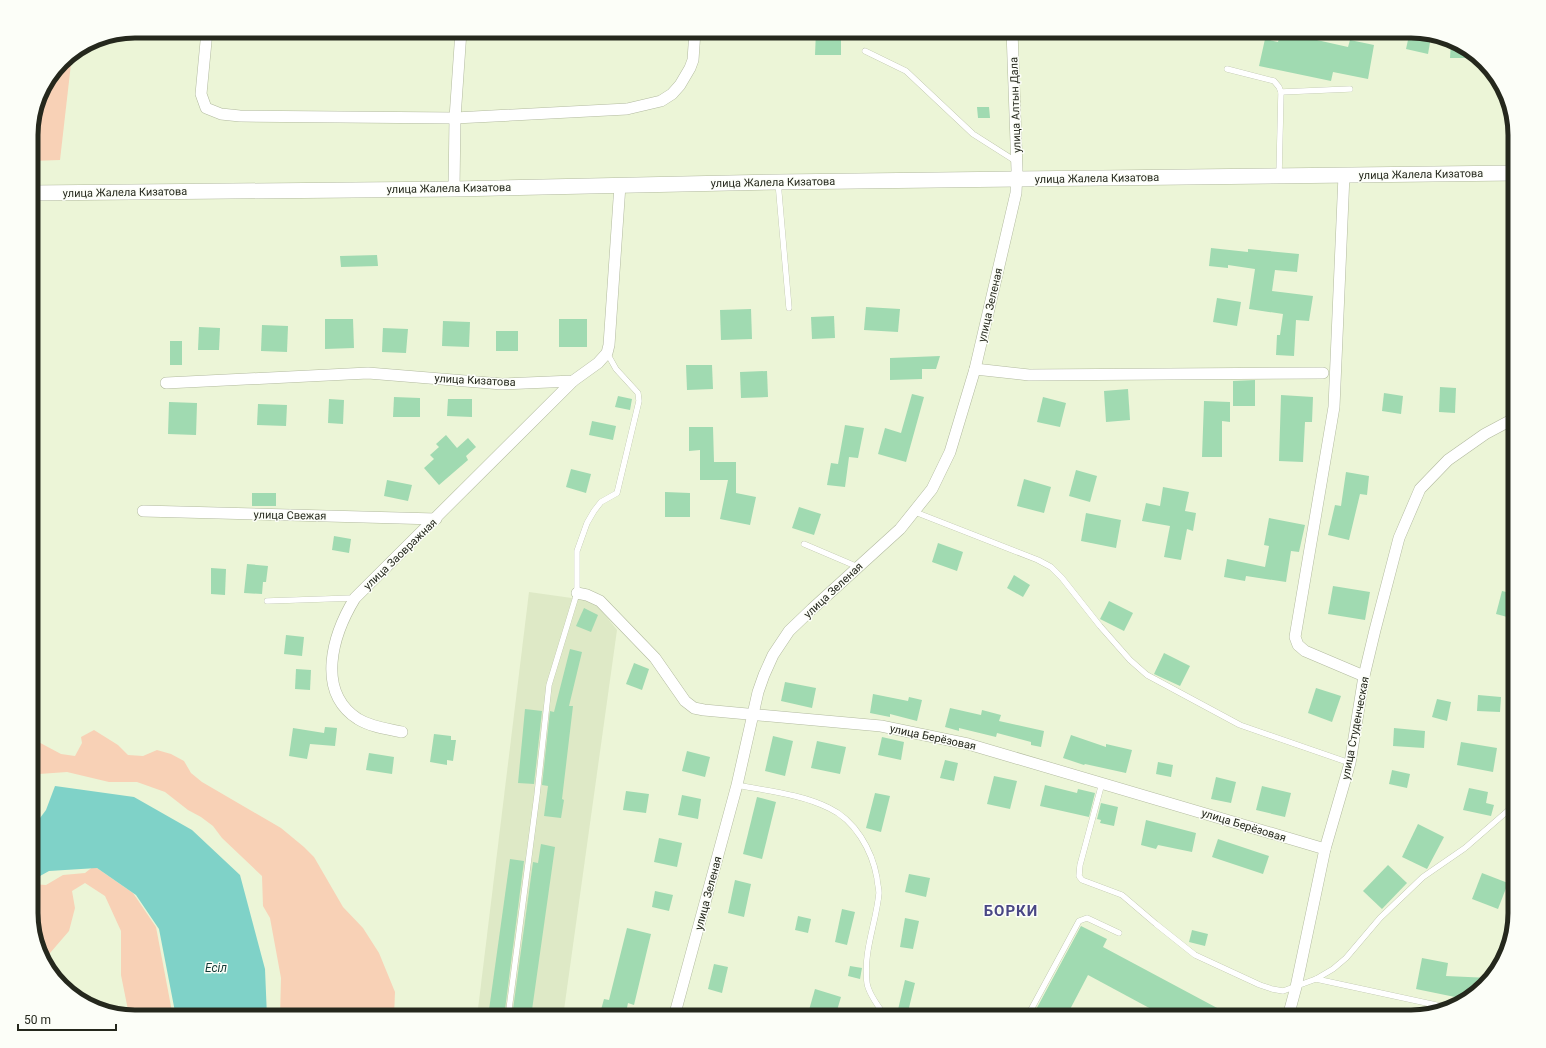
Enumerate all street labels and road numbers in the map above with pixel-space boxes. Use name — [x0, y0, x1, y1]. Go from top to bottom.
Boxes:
street label: улица Алтын Дала — [1007, 57, 1024, 153]
street label: улица Жалела Кизатова — [1359, 167, 1483, 182]
street label: улица Жалела Кизатова — [1035, 171, 1159, 186]
street label: улица Жалела Кизатова — [711, 175, 835, 190]
street label: улица Жалела Кизатова — [387, 181, 511, 196]
street label: улица Жалела Кизатова — [63, 185, 187, 200]
street label: улица Зеленая — [976, 267, 1005, 344]
street label: улица Кизатова — [434, 372, 516, 389]
street label: улица Свежая — [254, 508, 326, 523]
street label: улица Заовражная — [361, 516, 440, 593]
street label: улица Зеленая — [801, 560, 866, 621]
street label: улица Студенческая — [1339, 675, 1372, 781]
street label: улица Берёзовая — [889, 722, 977, 753]
street label: улица Берёзовая — [1200, 806, 1288, 845]
street label: улица Зеленая — [692, 855, 725, 931]

